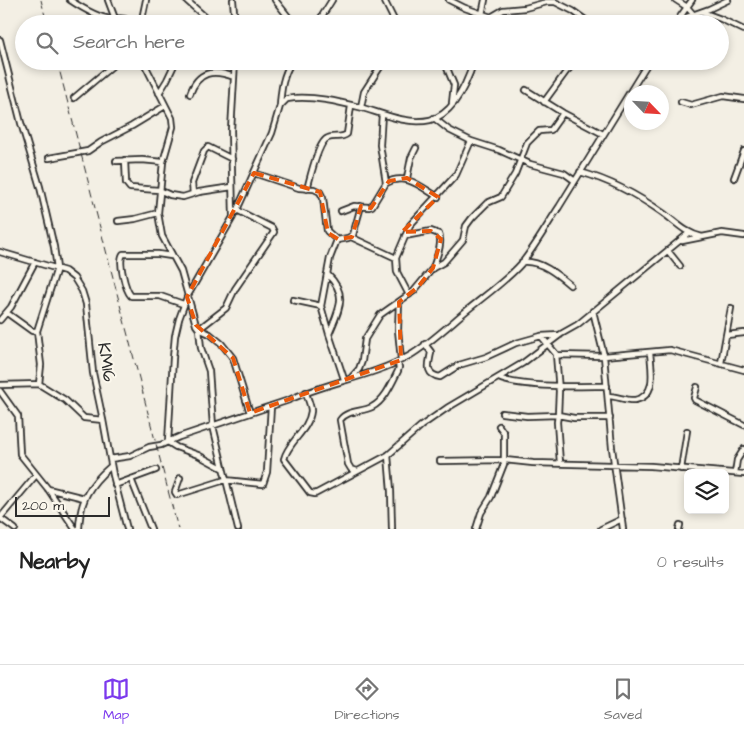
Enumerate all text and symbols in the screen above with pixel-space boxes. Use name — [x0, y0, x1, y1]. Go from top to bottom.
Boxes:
search box — [15, 15, 729, 70]
icon: search — [33, 29, 61, 57]
text: Search here — [73, 29, 185, 56]
north arrow — [624, 85, 669, 130]
street label: KM16 — [91, 341, 122, 383]
map controls — [684, 469, 729, 514]
button: layers — [684, 469, 729, 514]
scale bar — [15, 494, 110, 517]
text: 200 m — [22, 496, 64, 516]
text: Nearby — [20, 547, 90, 576]
text: 0 results — [657, 551, 724, 573]
tab: Map — [102, 675, 130, 725]
tab: Directions — [334, 675, 399, 725]
tab: Saved — [604, 675, 642, 725]

